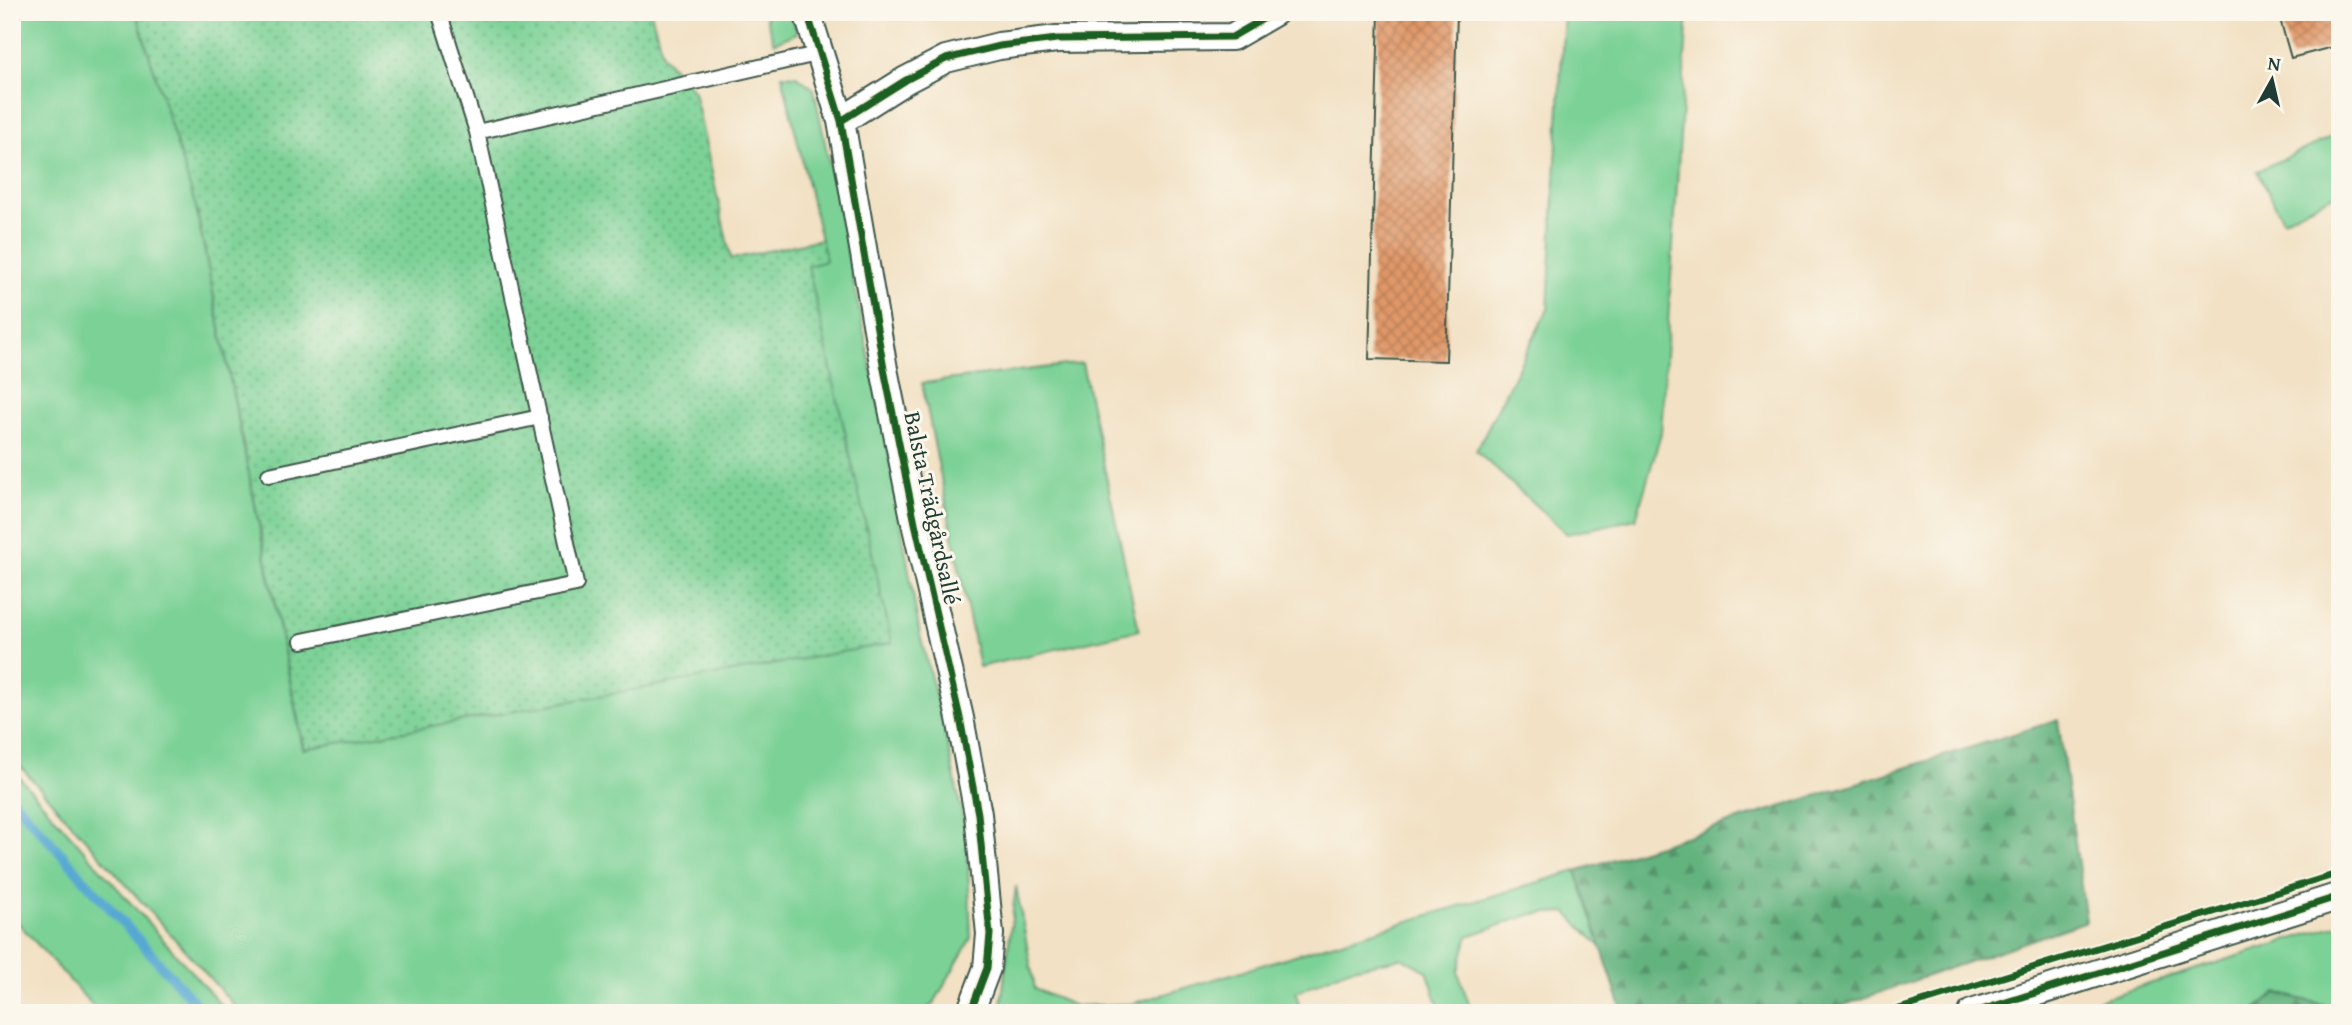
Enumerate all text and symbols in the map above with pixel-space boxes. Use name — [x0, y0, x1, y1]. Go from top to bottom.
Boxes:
north arrow — [2236, 46, 2306, 116]
text: N — [2266, 48, 2283, 78]
street label: Balsta Trädgårdsallé — [896, 408, 970, 608]

